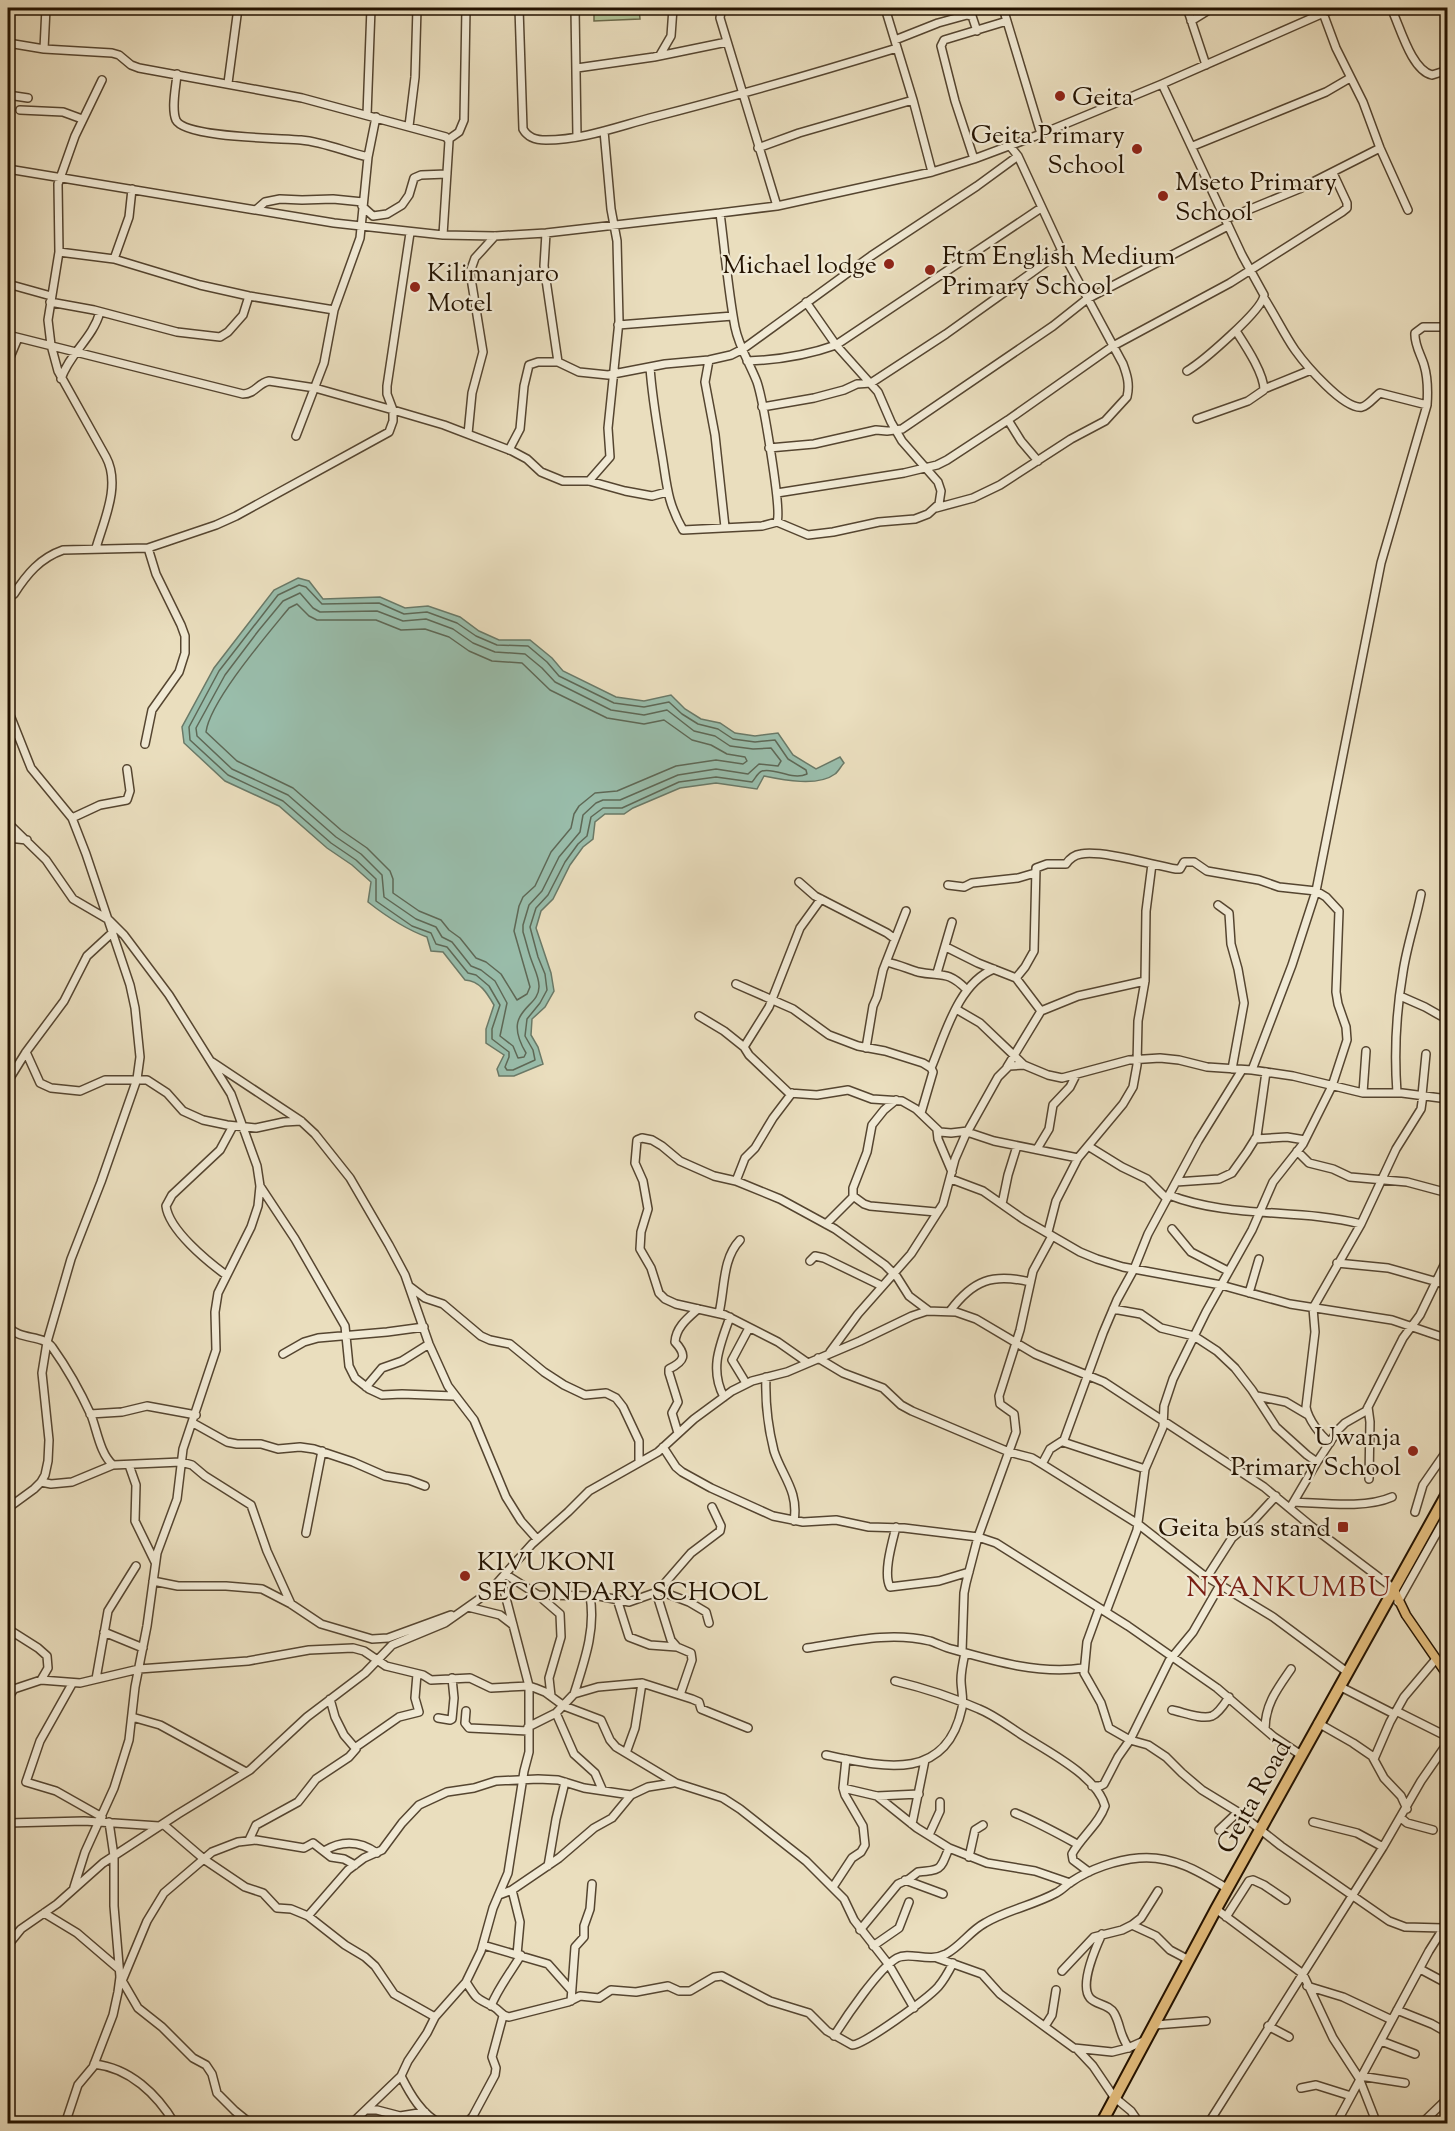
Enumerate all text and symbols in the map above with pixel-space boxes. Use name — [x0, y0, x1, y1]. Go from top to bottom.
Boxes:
place label: Geita — [1072, 80, 1134, 117]
marker: Geita — [1053, 89, 1067, 103]
place label: Geita Primary School — [971, 118, 1125, 185]
marker: Geita Primary School — [1130, 142, 1144, 156]
place label: Mseto Primary School — [1175, 165, 1337, 232]
marker: Mseto Primary School — [1156, 189, 1170, 203]
place label: Ftm English Medium Primary School — [942, 239, 1175, 306]
place label: Michael lodge — [722, 248, 877, 285]
place label: Kilimanjaro Motel — [427, 256, 559, 323]
marker: Michael lodge — [882, 257, 896, 271]
marker: Ftm English Medium Primary School — [923, 263, 937, 277]
marker: Kilimanjaro Motel — [408, 280, 422, 294]
place label: Uwanja Primary School — [1231, 1420, 1401, 1487]
marker: Uwanja Primary School — [1406, 1444, 1420, 1458]
place label: Geita bus stand — [1158, 1511, 1331, 1548]
marker: Geita bus stand — [1336, 1520, 1350, 1534]
place label: KIVUKONI SECONDARY SCHOOL — [477, 1545, 769, 1612]
marker: KIVUKONI SECONDARY SCHOOL — [458, 1569, 472, 1583]
district label: NYANKUMBU — [1186, 1569, 1392, 1609]
street label: Geita Road — [1209, 1733, 1302, 1861]

